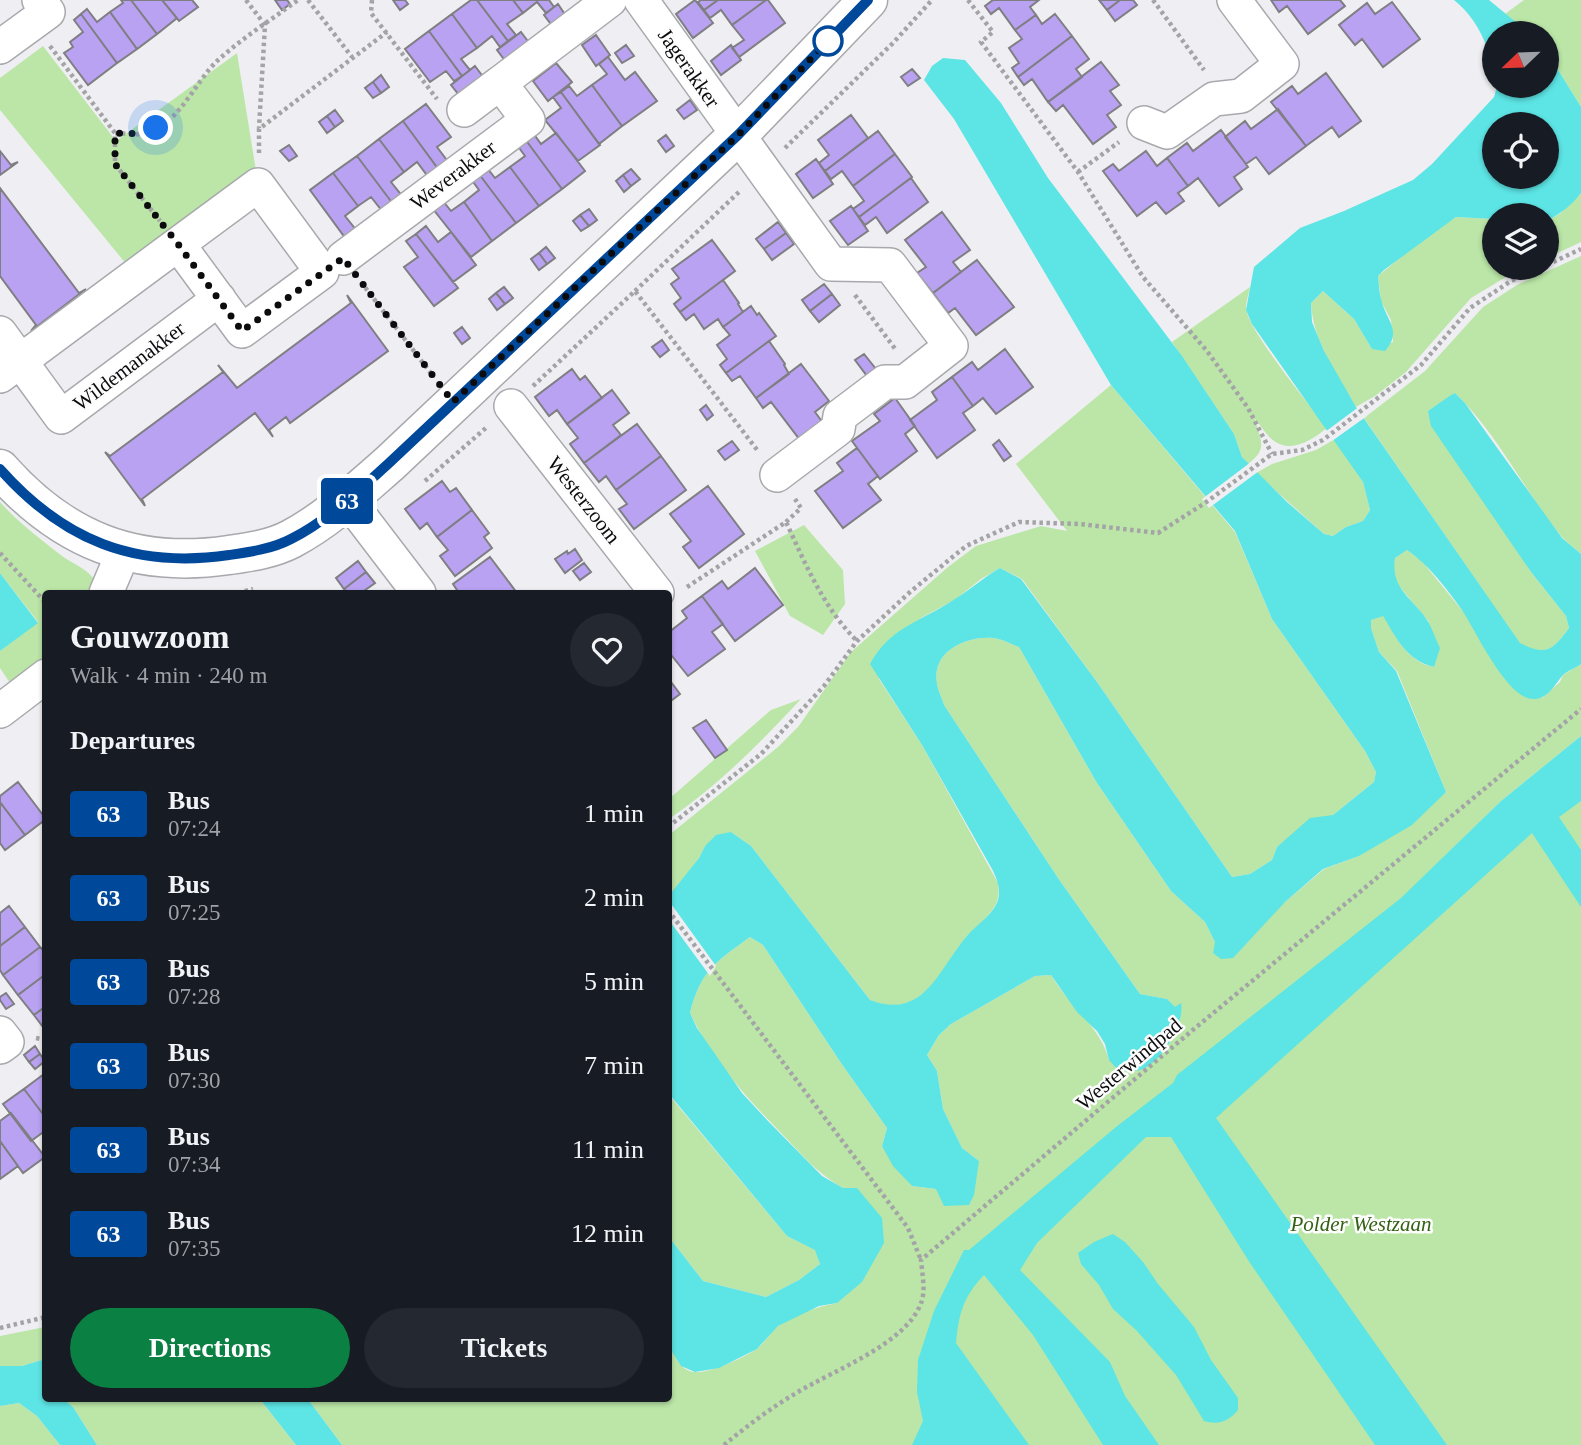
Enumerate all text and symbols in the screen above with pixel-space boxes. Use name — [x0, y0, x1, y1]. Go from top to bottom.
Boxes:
north arrow — [1482, 21, 1559, 98]
map controls — [1482, 21, 1559, 280]
street label: Jagerakker — [653, 24, 725, 112]
unlabelled marker — [813, 26, 843, 56]
your location — [138, 110, 173, 145]
button: locate — [1482, 112, 1559, 189]
street label: Weverakker — [405, 135, 501, 215]
button: layers — [1482, 203, 1559, 280]
street label: Wildemanakker — [69, 316, 189, 416]
street label: Westerzoom — [542, 451, 626, 549]
line badge: 63 — [316, 478, 378, 524]
text: 63 — [335, 488, 359, 514]
button: heart — [570, 613, 644, 687]
text: Gouwzoom — [70, 619, 230, 655]
text: Walk · 4 min · 240 m — [70, 663, 267, 688]
text: Departures — [70, 726, 195, 755]
text: Bus — [168, 786, 210, 815]
text: 1 min — [584, 799, 644, 828]
text: 63 — [97, 801, 121, 827]
text: 07:24 — [168, 816, 220, 841]
text: Bus — [168, 870, 210, 899]
text: 2 min — [584, 883, 644, 912]
text: 63 — [97, 885, 121, 911]
text: 07:25 — [168, 900, 220, 925]
text: Bus — [168, 954, 210, 983]
text: 5 min — [584, 967, 644, 996]
text: 63 — [97, 969, 121, 995]
text: 07:28 — [168, 984, 220, 1009]
street label: Westerwindpad — [1071, 1013, 1187, 1115]
text: Bus — [168, 1038, 210, 1067]
text: 7 min — [584, 1051, 644, 1080]
text: 63 — [97, 1053, 121, 1079]
text: 07:30 — [168, 1068, 220, 1093]
text: Bus — [168, 1122, 210, 1151]
text: 11 min — [572, 1135, 644, 1164]
text: 63 — [97, 1137, 121, 1163]
text: 07:34 — [168, 1152, 220, 1177]
text: Bus — [168, 1206, 210, 1235]
park label: Polder Westzaan — [1290, 1212, 1431, 1236]
text: 12 min — [571, 1219, 644, 1248]
text: 63 — [97, 1221, 121, 1247]
text: 07:35 — [168, 1236, 220, 1261]
button: Directions — [70, 1308, 350, 1388]
button: Tickets — [364, 1308, 644, 1388]

